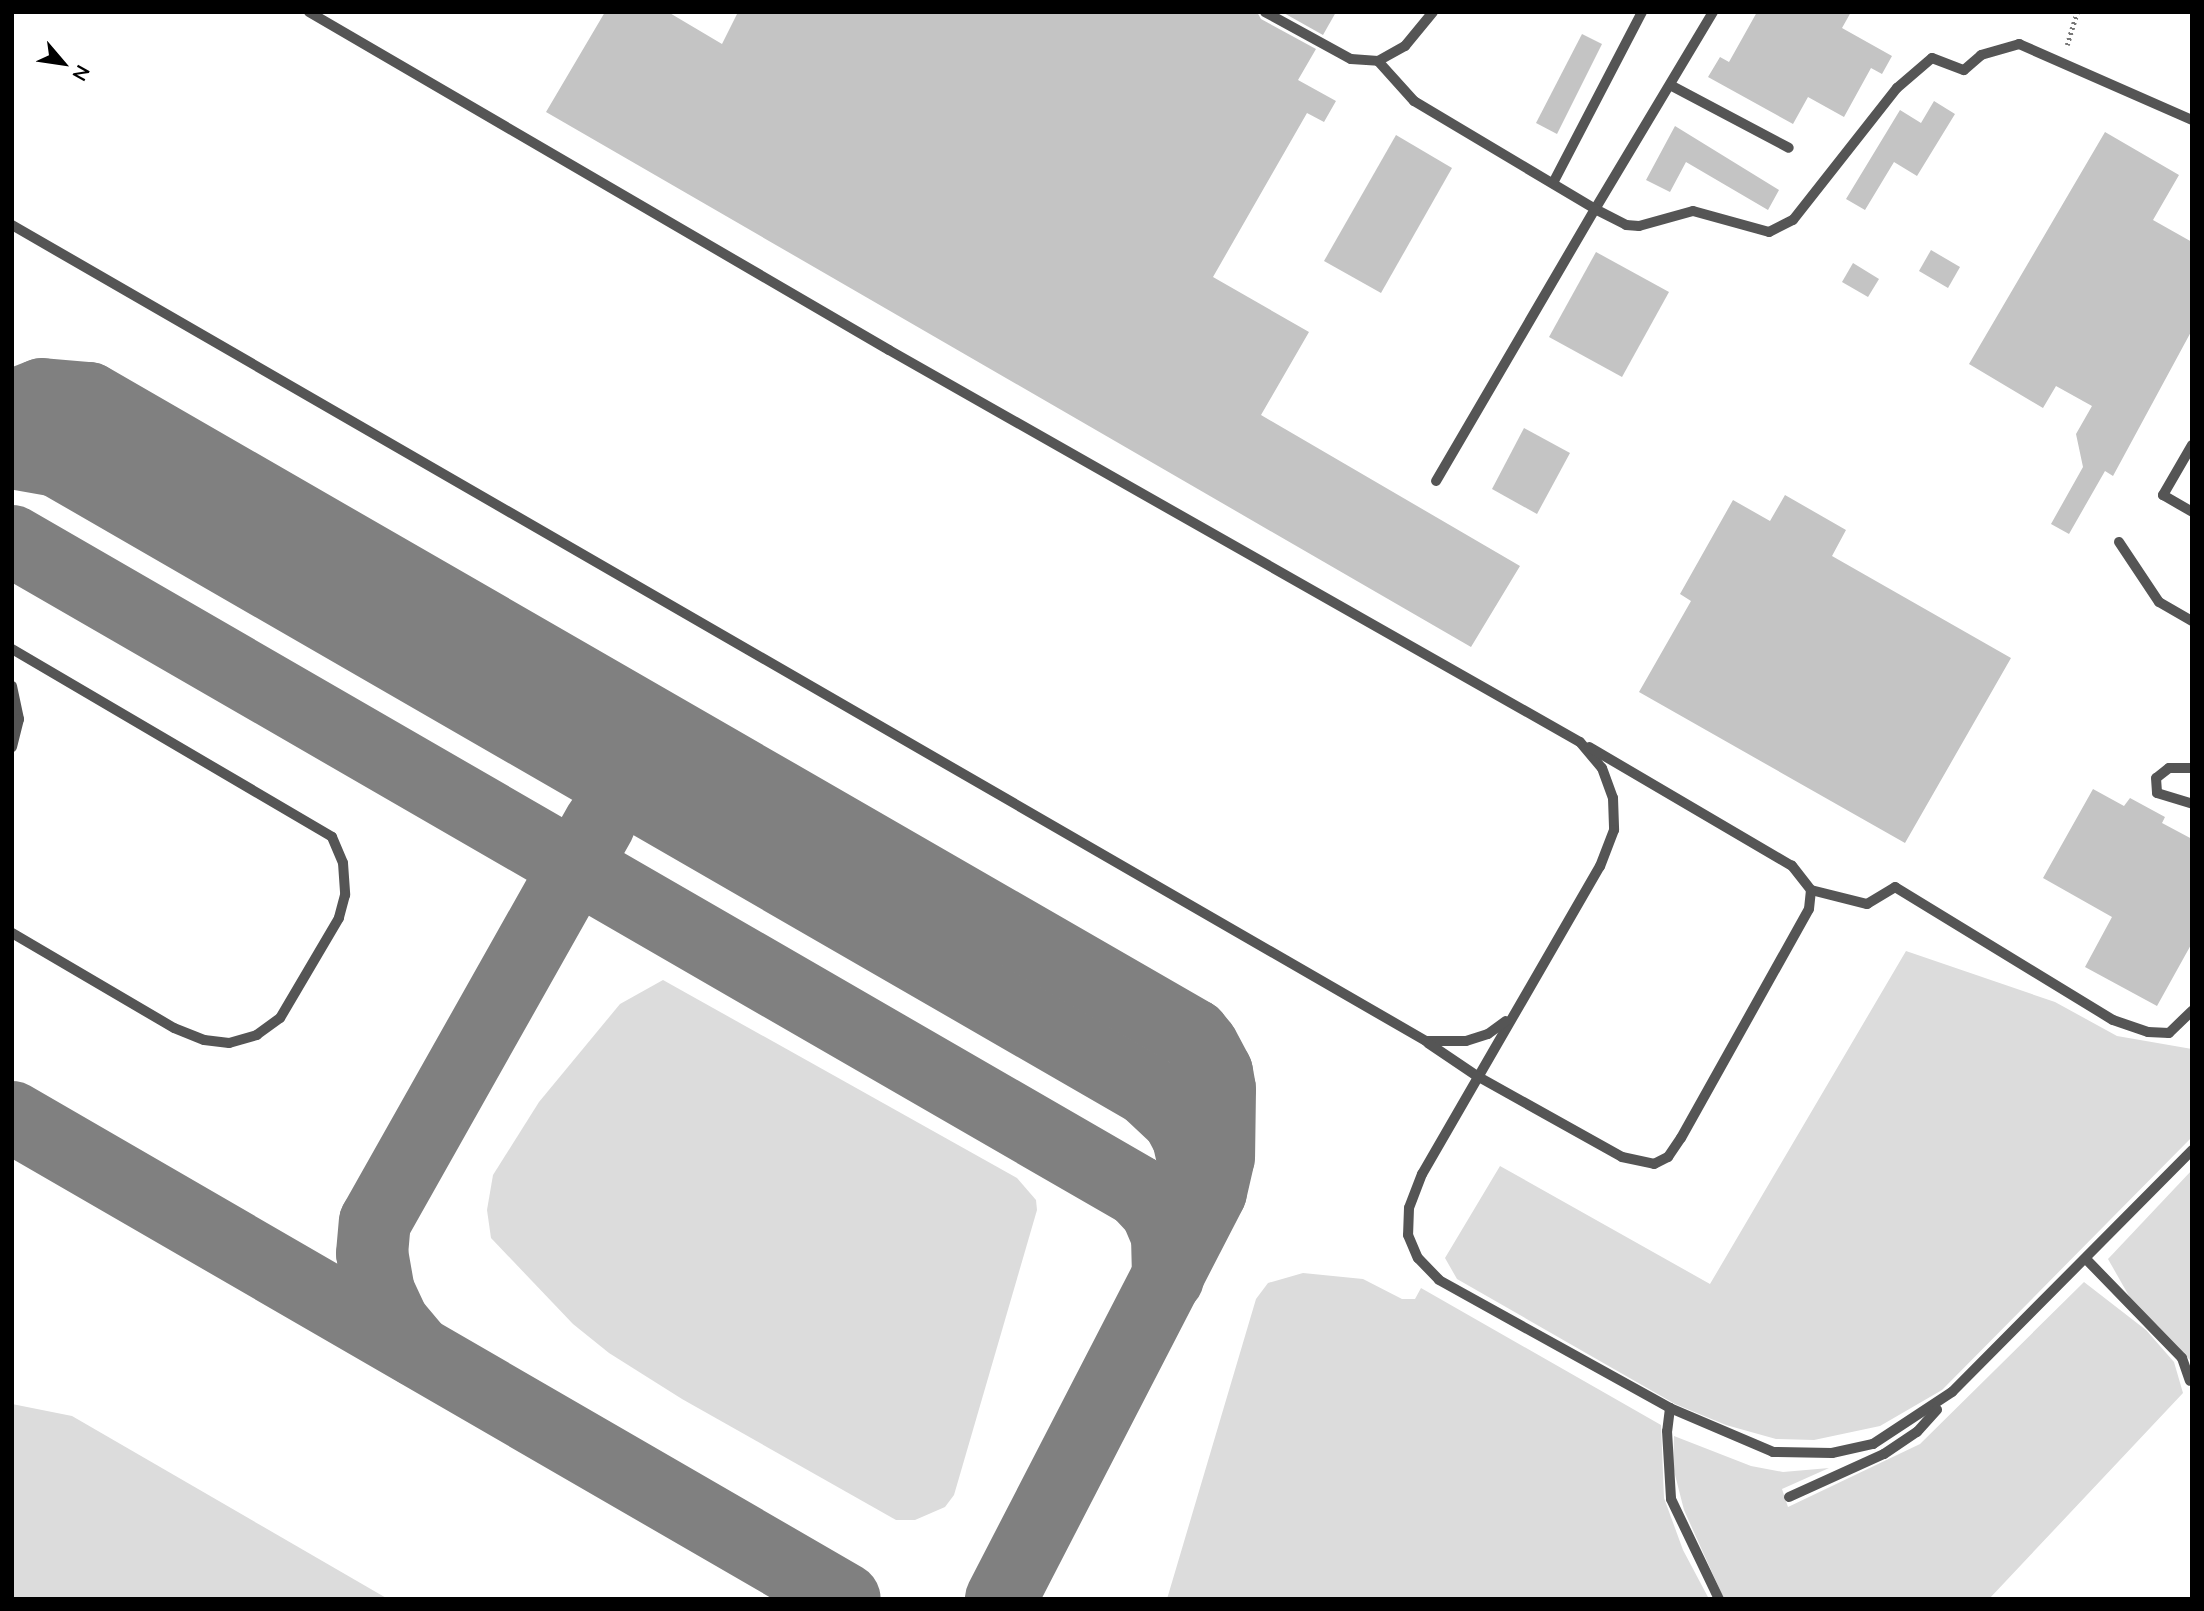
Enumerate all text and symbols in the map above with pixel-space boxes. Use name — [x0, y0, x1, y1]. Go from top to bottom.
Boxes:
north arrow — [28, 28, 98, 98]
text: N — [67, 61, 95, 85]

